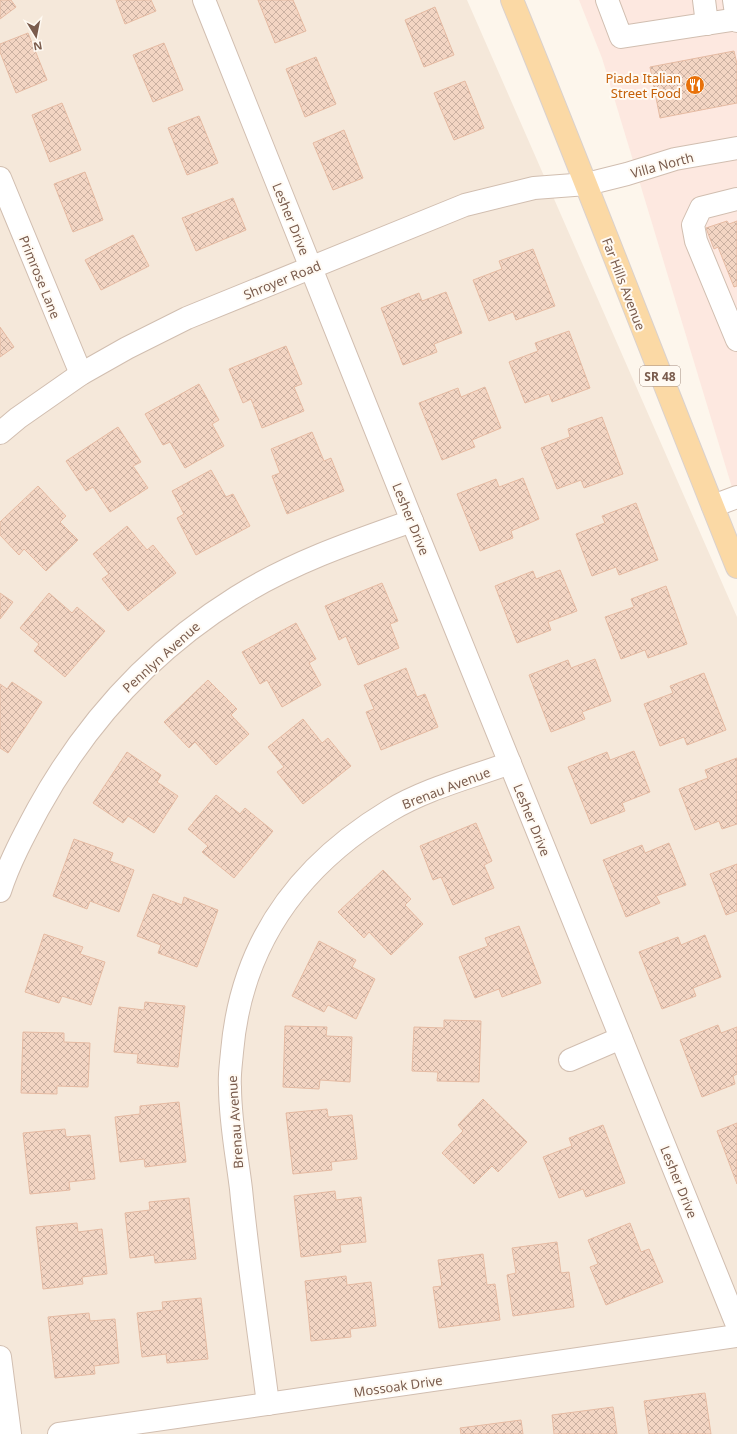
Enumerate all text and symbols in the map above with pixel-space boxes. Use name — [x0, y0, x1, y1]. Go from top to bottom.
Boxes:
north arrow — [16, 16, 56, 56]
text: N — [32, 38, 44, 55]
place label: Piada Italian Street Food — [605, 69, 681, 102]
restaurant icon: Piada Italian Street Food — [684, 74, 706, 96]
street label: Villa North — [629, 148, 695, 182]
street label: Lesher Drive — [268, 180, 314, 258]
street label: Primrose Lane — [15, 233, 65, 321]
street label: Far Hills Avenue — [598, 235, 650, 333]
street label: Shroyer Road — [241, 256, 323, 304]
road number: SR 48 — [640, 366, 680, 386]
street label: Lesher Drive — [388, 480, 434, 558]
street label: Pennlyn Avenue — [118, 617, 204, 697]
street label: Brenau Avenue — [399, 763, 493, 813]
street label: Lesher Drive — [509, 781, 555, 859]
street label: Brenau Avenue — [223, 1075, 247, 1169]
street label: Lesher Drive — [656, 1143, 702, 1221]
street label: Mossoak Drive — [352, 1371, 444, 1401]

